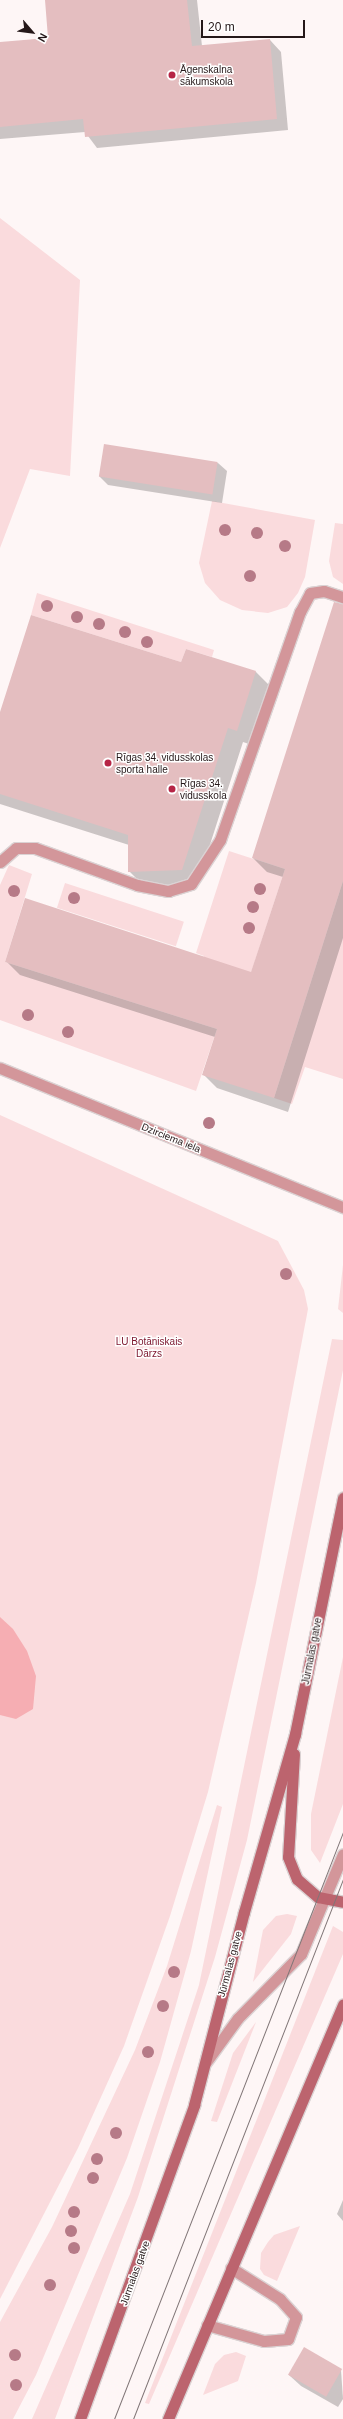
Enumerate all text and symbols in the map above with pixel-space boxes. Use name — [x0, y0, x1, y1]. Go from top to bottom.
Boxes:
north arrow — [12, 12, 52, 52]
scale bar — [203, 12, 307, 38]
text: 20 m — [208, 20, 235, 34]
text: N — [35, 31, 50, 44]
place label: Āgenskalna sākumskola — [180, 63, 233, 86]
marker: Āgenskalna sākumskola — [167, 70, 177, 80]
place label: Rīgas 34. vidusskolas sporta halle — [116, 751, 213, 774]
marker: Rīgas 34. vidusskolas sporta halle — [103, 758, 113, 768]
place label: Rīgas 34. vidusskola — [180, 777, 227, 800]
marker: Rīgas 34. vidusskola — [167, 784, 177, 794]
street label: Dzirciema iela — [140, 1121, 202, 1155]
park label: LU Botāniskais Dārzs — [116, 1335, 182, 1358]
street label: Jūrmalas gatve — [300, 1617, 324, 1685]
street label: Jūrmalas gatve — [215, 1930, 245, 1998]
street label: Jūrmalas gatve — [118, 2239, 152, 2307]

